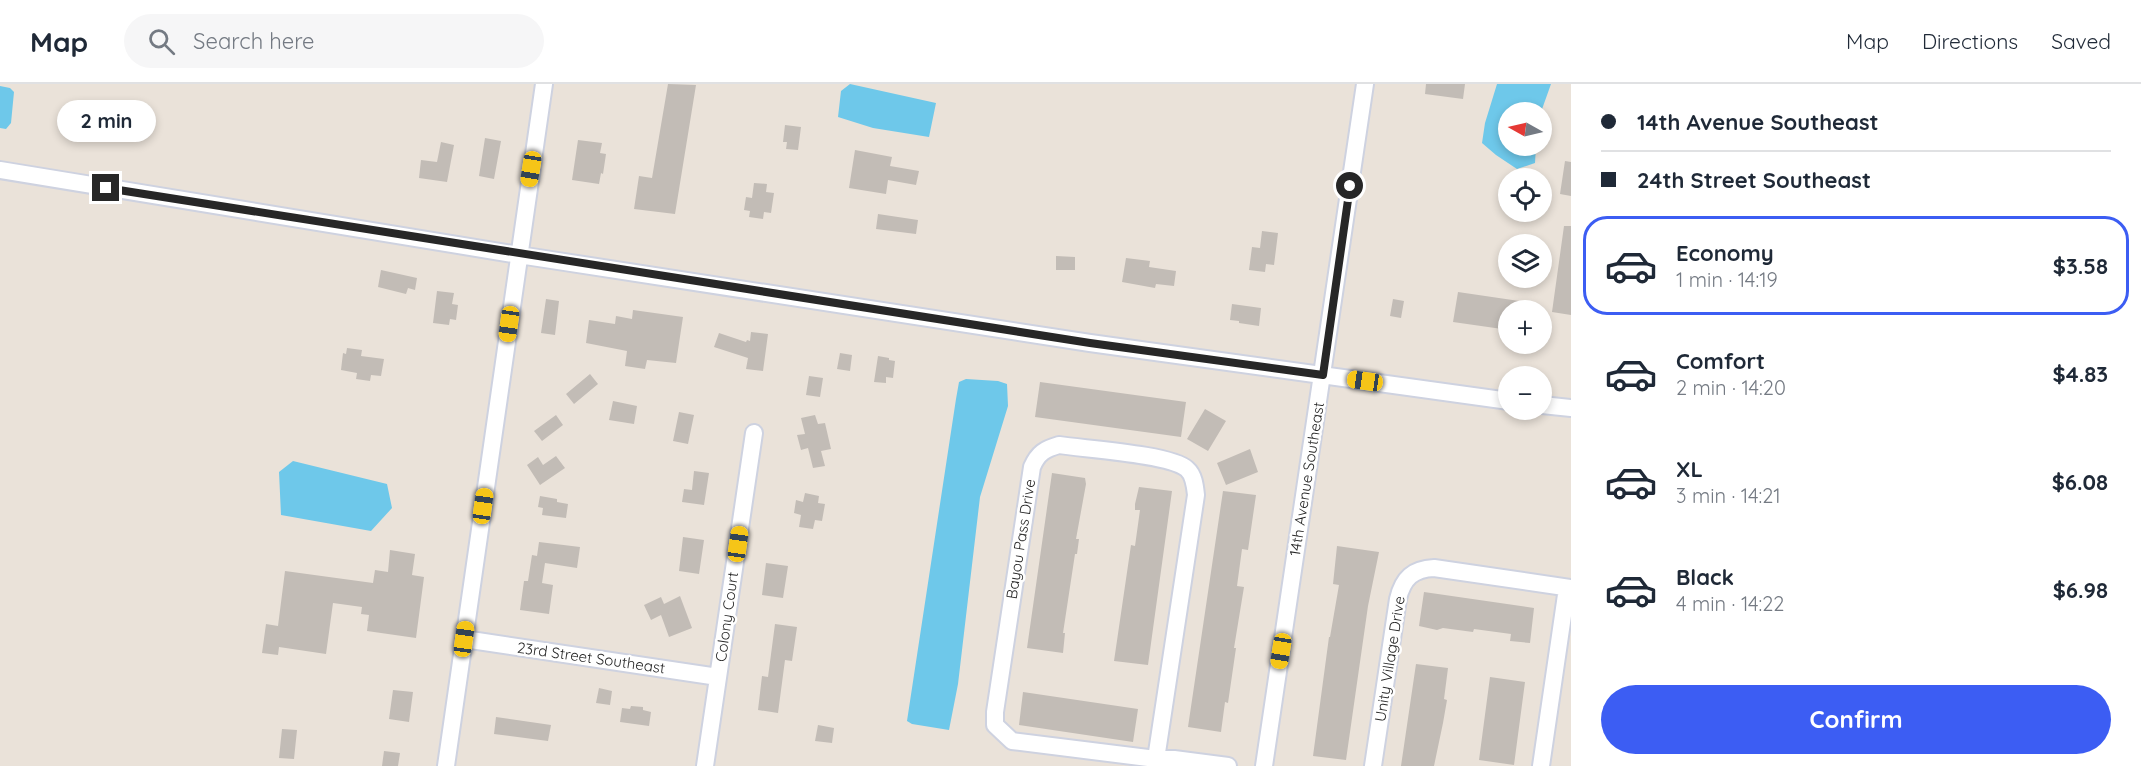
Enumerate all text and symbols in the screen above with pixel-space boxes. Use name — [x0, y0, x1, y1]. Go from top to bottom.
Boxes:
search box — [124, 14, 544, 68]
text: Map — [30, 24, 88, 59]
icon: search — [145, 25, 178, 58]
text: Search here — [193, 27, 315, 55]
text: Map — [1846, 28, 1889, 54]
text: Directions — [1922, 28, 2018, 54]
text: Saved — [2051, 28, 2111, 54]
callout: 2 min — [57, 101, 156, 143]
north arrow — [1498, 102, 1552, 156]
map controls — [1498, 102, 1552, 420]
text: 2 min — [80, 108, 133, 133]
text: 14th Avenue Southeast — [1637, 108, 1879, 136]
car — [519, 150, 543, 188]
text: 24th Street Southeast — [1637, 166, 1871, 194]
button: locate — [1498, 168, 1552, 222]
route start — [1336, 172, 1363, 199]
route end — [92, 174, 119, 201]
button: layers — [1498, 234, 1552, 288]
icon: car — [1604, 239, 1658, 293]
text: Economy — [1676, 239, 1774, 267]
text: $3.58 — [2053, 252, 2108, 280]
text: 1 min · 14:19 — [1676, 267, 1778, 292]
button: + — [1498, 300, 1552, 354]
car — [498, 305, 520, 343]
icon: car — [1604, 347, 1658, 401]
text: Comfort — [1676, 347, 1765, 375]
text: $4.83 — [2053, 360, 2108, 388]
button: − — [1498, 366, 1552, 420]
car — [1346, 370, 1384, 392]
text: 2 min · 14:20 — [1676, 375, 1786, 400]
street label: 14th Avenue Southeast — [1285, 401, 1328, 557]
icon: car — [1604, 455, 1658, 509]
text: XL — [1676, 455, 1703, 483]
text: $6.08 — [2052, 468, 2108, 496]
street label: Bayou Pass Drive — [1002, 478, 1039, 600]
text: 3 min · 14:21 — [1676, 483, 1781, 508]
car — [472, 487, 494, 525]
car — [727, 525, 749, 563]
icon: car — [1604, 563, 1658, 617]
text: Black — [1676, 563, 1734, 591]
street label: Colony Court — [711, 571, 742, 663]
text: $6.98 — [2053, 576, 2108, 604]
text: 4 min · 14:22 — [1676, 591, 1784, 616]
street label: Unity Village Drive — [1370, 595, 1409, 723]
car — [453, 620, 475, 658]
car — [1269, 632, 1293, 670]
street label: 23rd Street Southeast — [516, 638, 666, 677]
button: Confirm — [1601, 685, 2111, 754]

